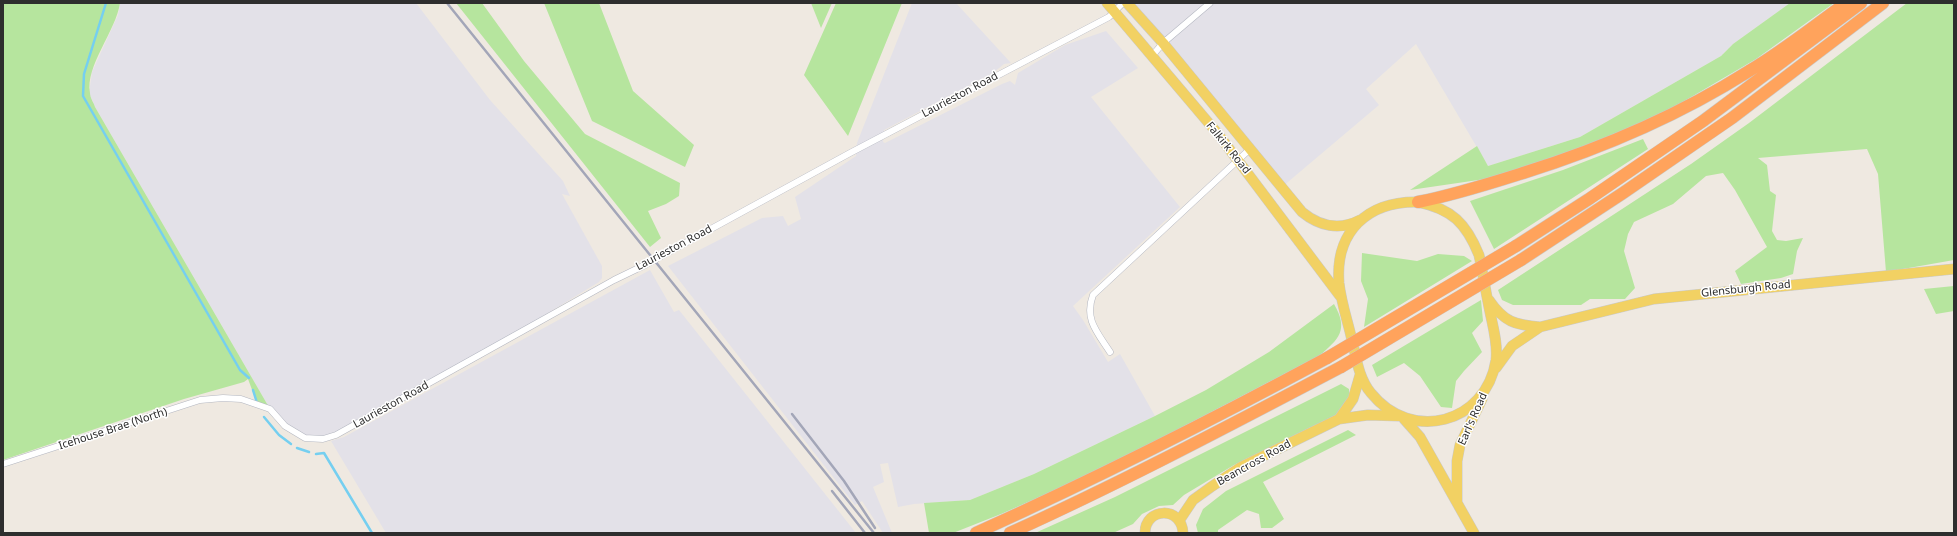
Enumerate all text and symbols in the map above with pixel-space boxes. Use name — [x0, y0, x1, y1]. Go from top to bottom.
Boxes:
street label: Laurieston Road — [920, 69, 1000, 121]
street label: Falkirk Road — [1203, 119, 1253, 177]
street label: Laurieston Road — [634, 222, 714, 274]
street label: Glensburgh Road — [1701, 278, 1791, 300]
street label: Laurieston Road — [351, 379, 431, 431]
street label: Earl's Road — [1456, 391, 1490, 447]
street label: Icehouse Brae (North) — [57, 405, 169, 453]
street label: Beancross Road — [1215, 437, 1293, 489]

